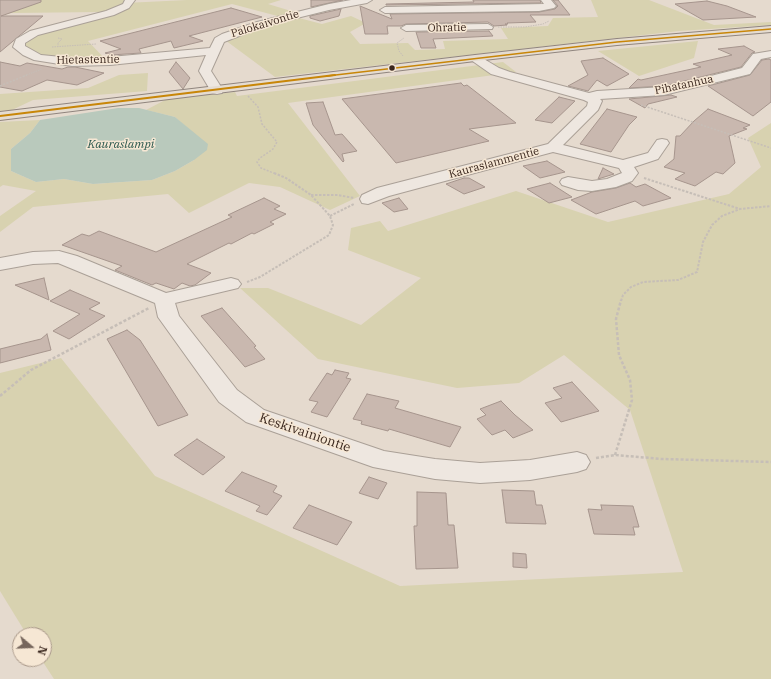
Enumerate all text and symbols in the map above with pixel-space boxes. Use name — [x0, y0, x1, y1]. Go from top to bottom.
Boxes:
street label: Palokaivontie — [229, 7, 301, 41]
street label: Ohratie — [428, 21, 466, 35]
street label: Hietastentie — [56, 53, 120, 67]
unlabelled marker — [387, 63, 397, 73]
street label: Pihatanhua — [653, 72, 715, 98]
water label: Kauraslampi — [88, 138, 154, 152]
street label: Kauraslammentie — [447, 145, 541, 181]
street label: Keskivainiontie — [257, 410, 353, 456]
north arrow — [12, 627, 52, 667]
text: N — [34, 644, 50, 657]

